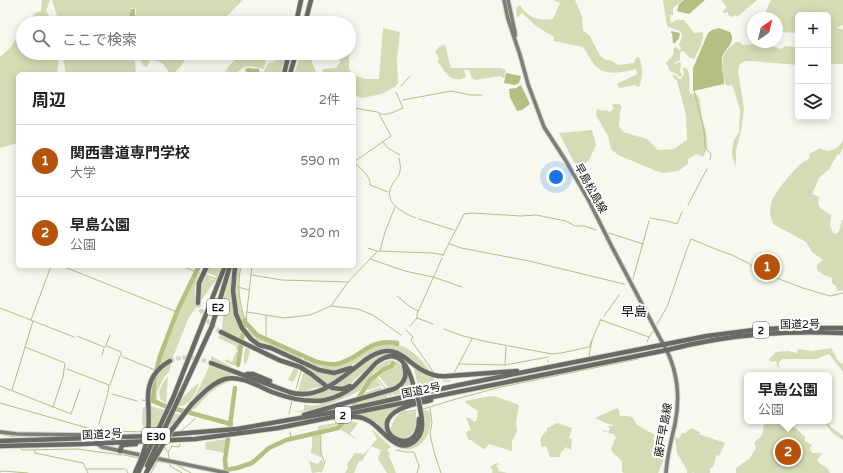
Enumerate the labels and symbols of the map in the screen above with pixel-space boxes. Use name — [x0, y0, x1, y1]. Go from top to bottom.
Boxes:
north arrow — [747, 12, 783, 48]
street label: 早島松島線 — [572, 161, 610, 215]
your location — [546, 167, 566, 187]
pin: 1 — [754, 252, 780, 282]
road number: E2 — [207, 299, 229, 315]
district label: 早島 — [621, 304, 647, 320]
street label: 国道2号 — [780, 318, 820, 331]
road number: 2 — [753, 322, 769, 338]
street label: 国道2号 — [400, 380, 442, 401]
street label: 藤戸早島線 — [652, 402, 675, 458]
road number: 2 — [335, 407, 351, 423]
street label: 国道2号 — [82, 427, 122, 442]
road number: E30 — [142, 428, 170, 444]
pin: 2 — [775, 437, 801, 467]

